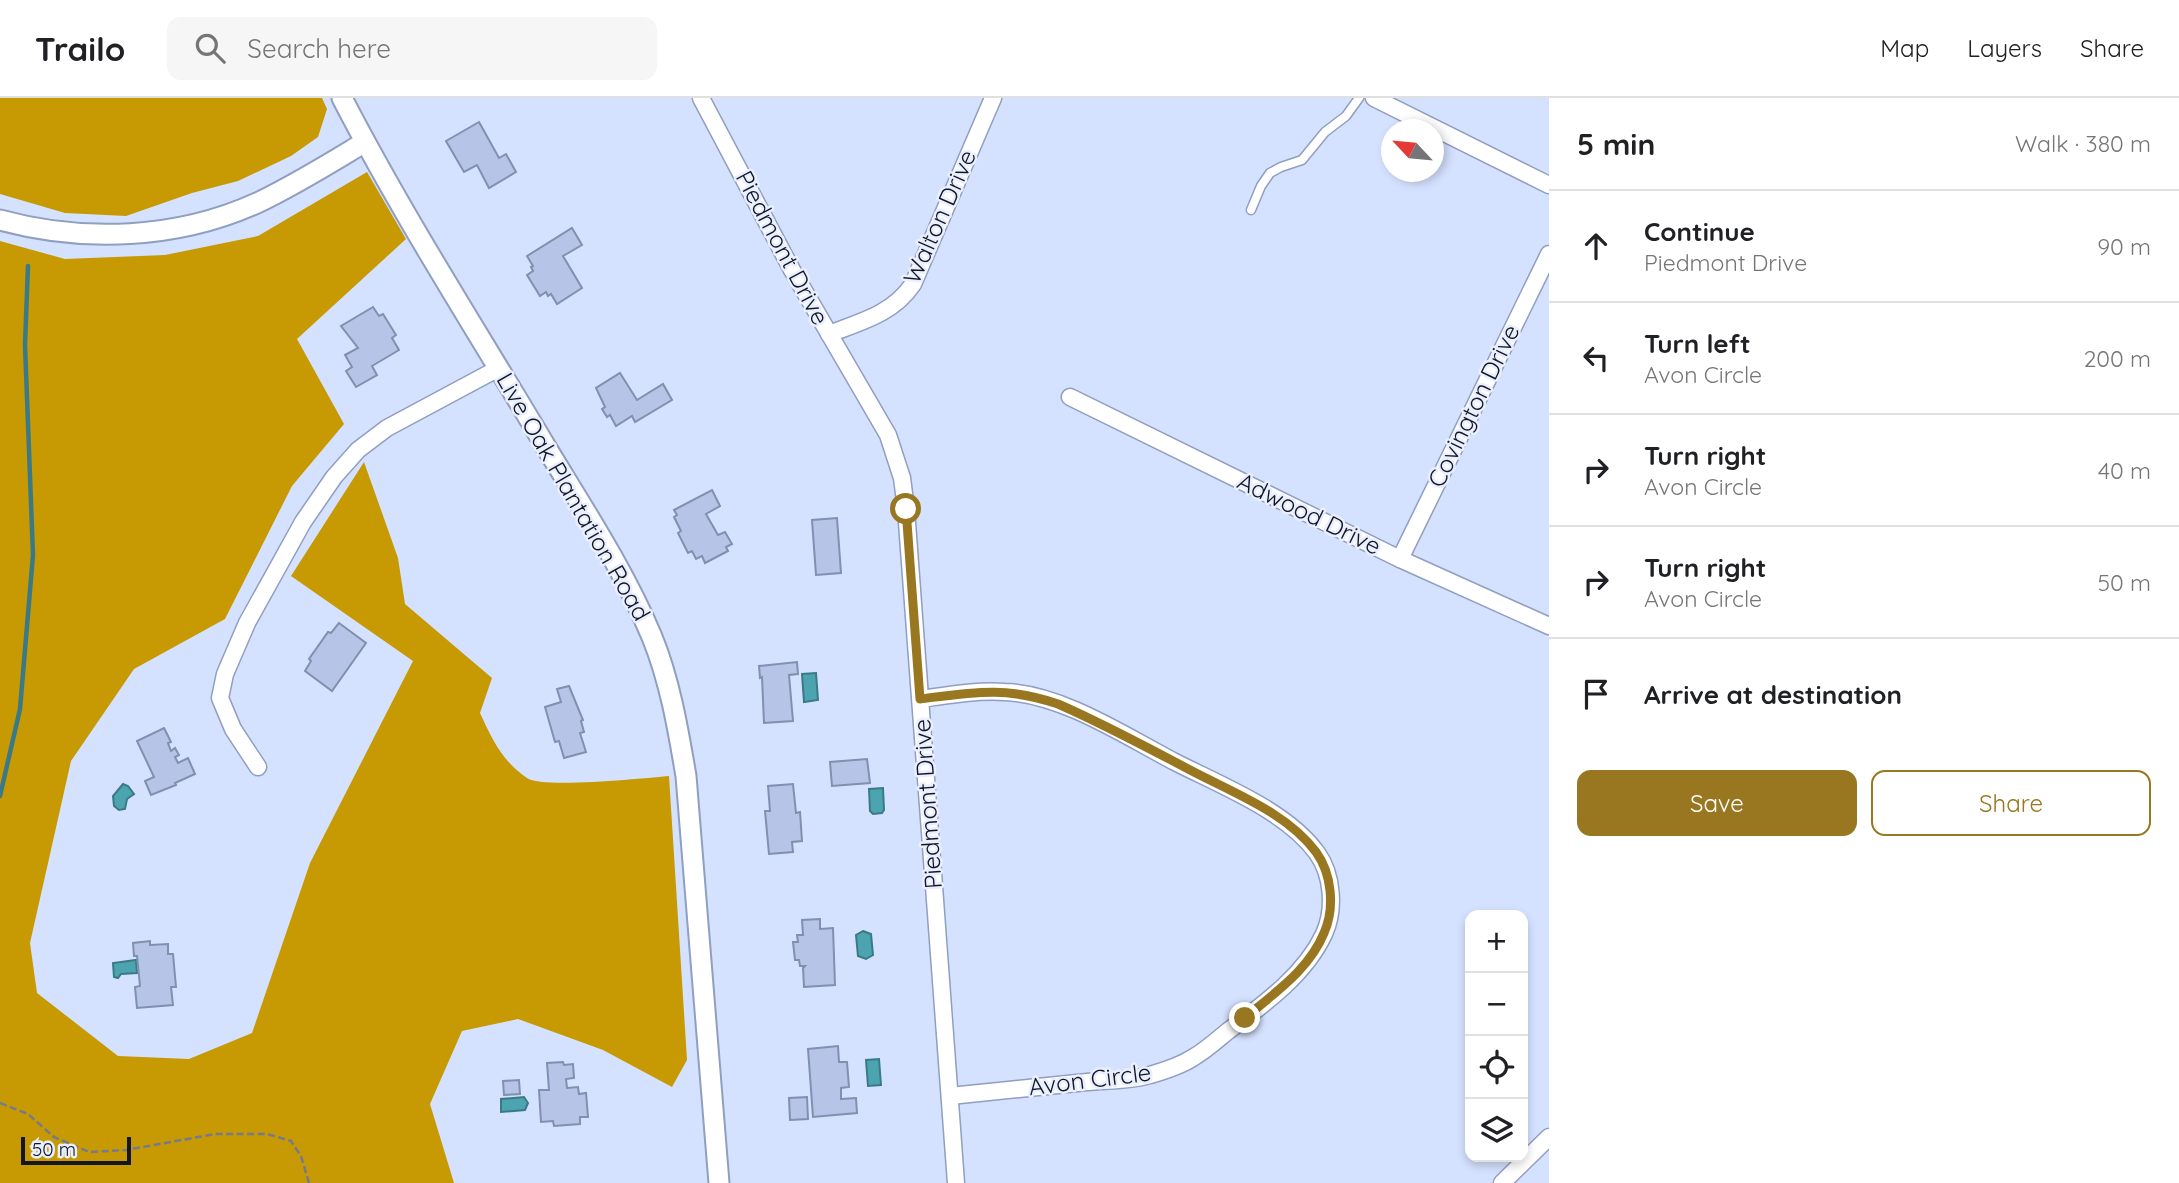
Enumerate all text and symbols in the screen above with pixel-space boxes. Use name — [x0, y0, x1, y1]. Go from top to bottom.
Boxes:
search box — [167, 17, 657, 80]
text: Trailo — [35, 28, 125, 69]
icon: search — [191, 29, 229, 67]
text: Search here — [247, 32, 391, 65]
text: Map — [1880, 33, 1929, 63]
text: Layers — [1967, 33, 2042, 63]
text: Share — [2080, 33, 2144, 63]
north arrow — [1381, 119, 1444, 182]
text: 5 min — [1577, 125, 1655, 163]
text: Walk · 380 m — [2015, 129, 2151, 158]
street label: Walton Drive — [896, 145, 982, 288]
street label: Piedmont Drive — [730, 165, 836, 330]
text: Continue — [1644, 215, 1755, 248]
icon: ahead — [1577, 227, 1615, 265]
text: 90 m — [2097, 232, 2151, 261]
text: Piedmont Drive — [1644, 248, 1807, 277]
street label: Covington Drive — [1421, 319, 1525, 492]
text: Turn left — [1644, 327, 1751, 360]
icon: left — [1577, 339, 1615, 377]
text: 200 m — [2084, 344, 2151, 373]
text: Avon Circle — [1644, 360, 1762, 389]
street label: Live Oak Plantation Road — [490, 367, 657, 626]
text: Turn right — [1644, 439, 1766, 472]
icon: right — [1577, 451, 1615, 489]
text: 40 m — [2098, 456, 2151, 485]
street label: Adwood Drive — [1233, 465, 1386, 561]
text: Avon Circle — [1644, 472, 1762, 501]
route start — [890, 493, 921, 524]
text: Turn right — [1644, 551, 1766, 584]
icon: right — [1577, 563, 1615, 601]
text: 50 m — [2098, 568, 2151, 597]
text: Avon Circle — [1644, 584, 1762, 613]
icon: arrive — [1577, 675, 1615, 713]
text: Arrive at destination — [1644, 678, 1902, 711]
street label: Piedmont Drive — [906, 718, 948, 890]
button: Save — [1577, 770, 1857, 836]
button: Share — [1871, 770, 2151, 836]
map controls — [1465, 910, 1528, 1162]
button: + — [1465, 910, 1528, 973]
button: − — [1465, 973, 1528, 1036]
route end — [1229, 1002, 1260, 1033]
button: locate — [1465, 1036, 1528, 1099]
street label: Avon Circle — [1027, 1057, 1153, 1101]
button: layers — [1465, 1099, 1528, 1162]
scale bar — [21, 1134, 131, 1166]
text: 50 m — [32, 1137, 76, 1161]

